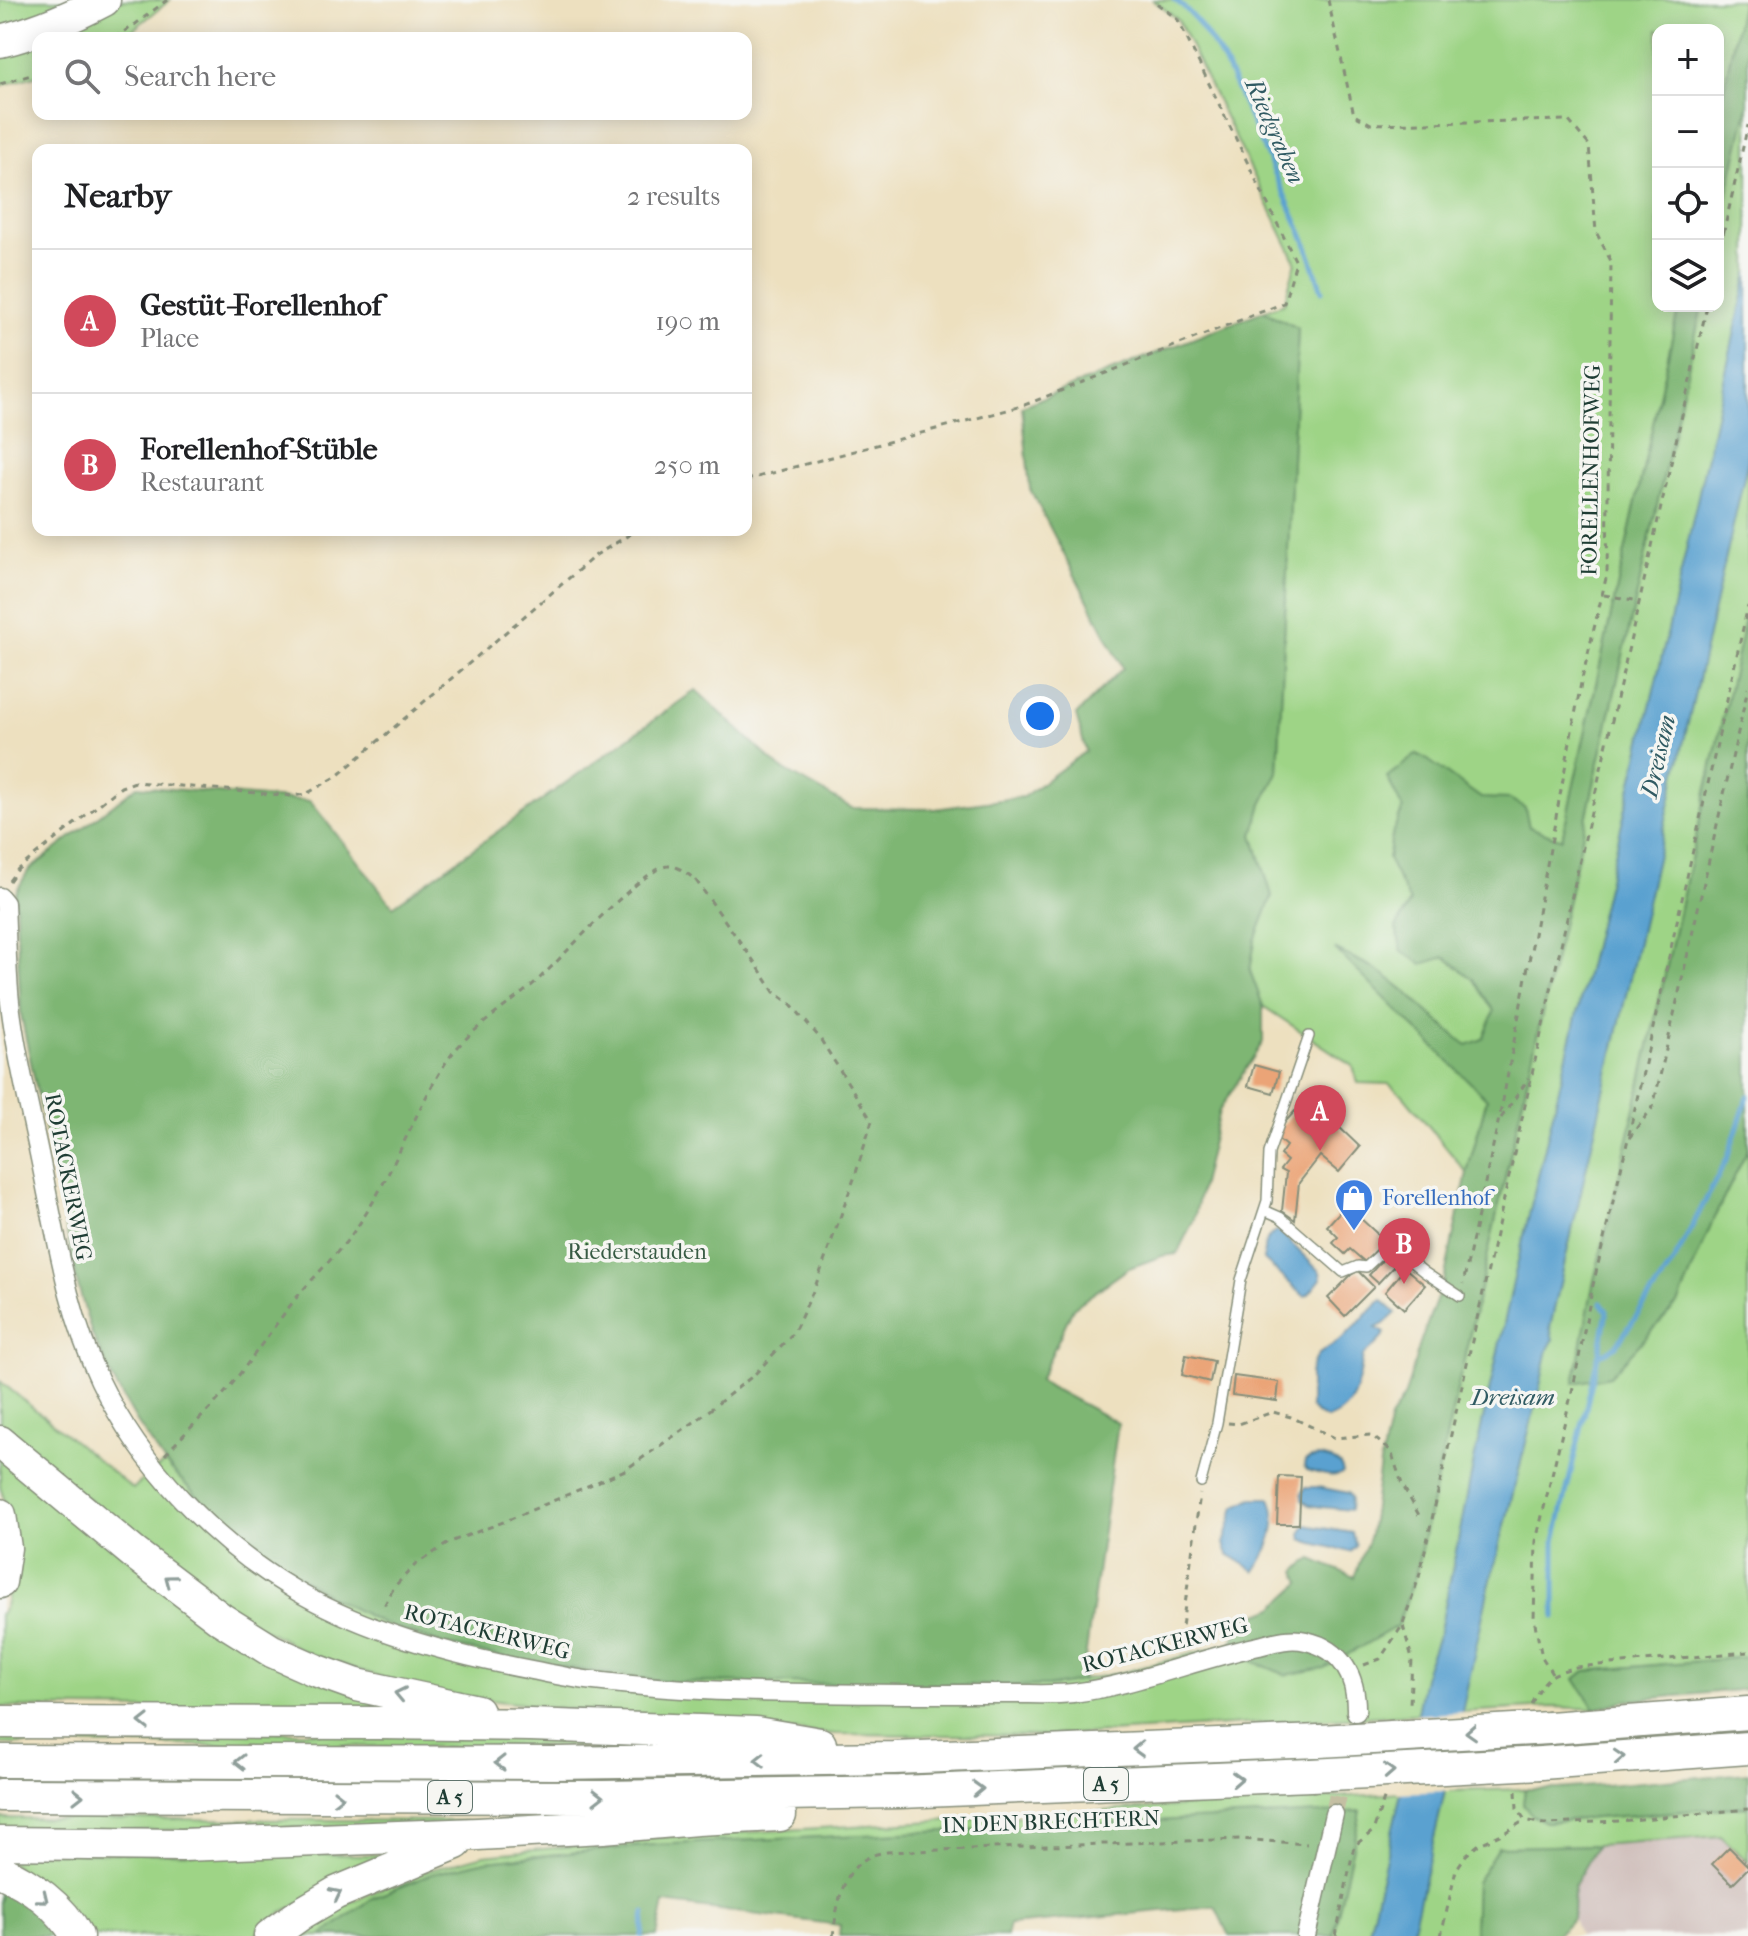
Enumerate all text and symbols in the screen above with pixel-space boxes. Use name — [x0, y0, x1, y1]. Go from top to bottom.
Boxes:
map controls — [1652, 24, 1724, 312]
button: + — [1652, 24, 1724, 96]
search box — [32, 32, 752, 120]
icon: search — [60, 54, 104, 98]
text: Search here — [124, 59, 276, 94]
water label: Riedgraben — [1239, 72, 1311, 188]
button: − — [1652, 96, 1724, 168]
button: locate — [1652, 168, 1724, 240]
text: Nearby — [64, 176, 171, 216]
text: 2 results — [627, 181, 720, 212]
button: layers — [1652, 240, 1724, 312]
text: Gestüt-Forellenhof — [140, 288, 382, 323]
text: A — [82, 306, 98, 337]
text: 190 m — [656, 306, 720, 337]
text: Place — [140, 323, 199, 354]
street label: FORELLENHOFWEG — [1576, 364, 1606, 576]
text: Forellenhof-Stüble — [140, 432, 378, 467]
text: B — [82, 450, 98, 481]
text: 250 m — [654, 450, 720, 481]
text: Restaurant — [140, 467, 264, 498]
your location — [1020, 696, 1060, 736]
water label: Dreisam — [1634, 712, 1681, 802]
pin: A — [1294, 1085, 1346, 1151]
street label: ROTACKERWEG — [39, 1091, 97, 1263]
shop icon: Forellenhof — [1333, 1177, 1375, 1232]
place label: Forellenhof — [1382, 1185, 1496, 1211]
pin: B — [1378, 1218, 1430, 1284]
park label: Riederstauden — [567, 1239, 707, 1265]
water label: Dreisam — [1469, 1383, 1555, 1411]
one-way arrow — [164, 1576, 179, 1590]
street label: ROTACKERWEG — [401, 1599, 573, 1665]
street label: ROTACKERWEG — [1079, 1612, 1251, 1678]
one-way arrow — [393, 1687, 407, 1704]
one-way arrow — [137, 1713, 150, 1731]
one-way arrow — [1464, 1724, 1477, 1741]
one-way arrow — [1131, 1740, 1144, 1757]
one-way arrow — [1613, 1749, 1626, 1766]
one-way arrow — [753, 1751, 766, 1768]
one-way arrow — [233, 1754, 246, 1771]
one-way arrow — [493, 1754, 506, 1772]
one-way arrow — [1383, 1763, 1396, 1780]
road number: A 5 — [1084, 1768, 1128, 1800]
one-way arrow — [1231, 1770, 1244, 1787]
one-way arrow — [972, 1780, 985, 1797]
road number: A 5 — [428, 1781, 472, 1813]
one-way arrow — [72, 1787, 85, 1805]
one-way arrow — [332, 1788, 345, 1806]
one-way arrow — [592, 1788, 605, 1806]
street label: IN DEN BRECHTERN — [942, 1805, 1161, 1839]
one-way arrow — [34, 1888, 48, 1903]
one-way arrow — [327, 1888, 342, 1904]

